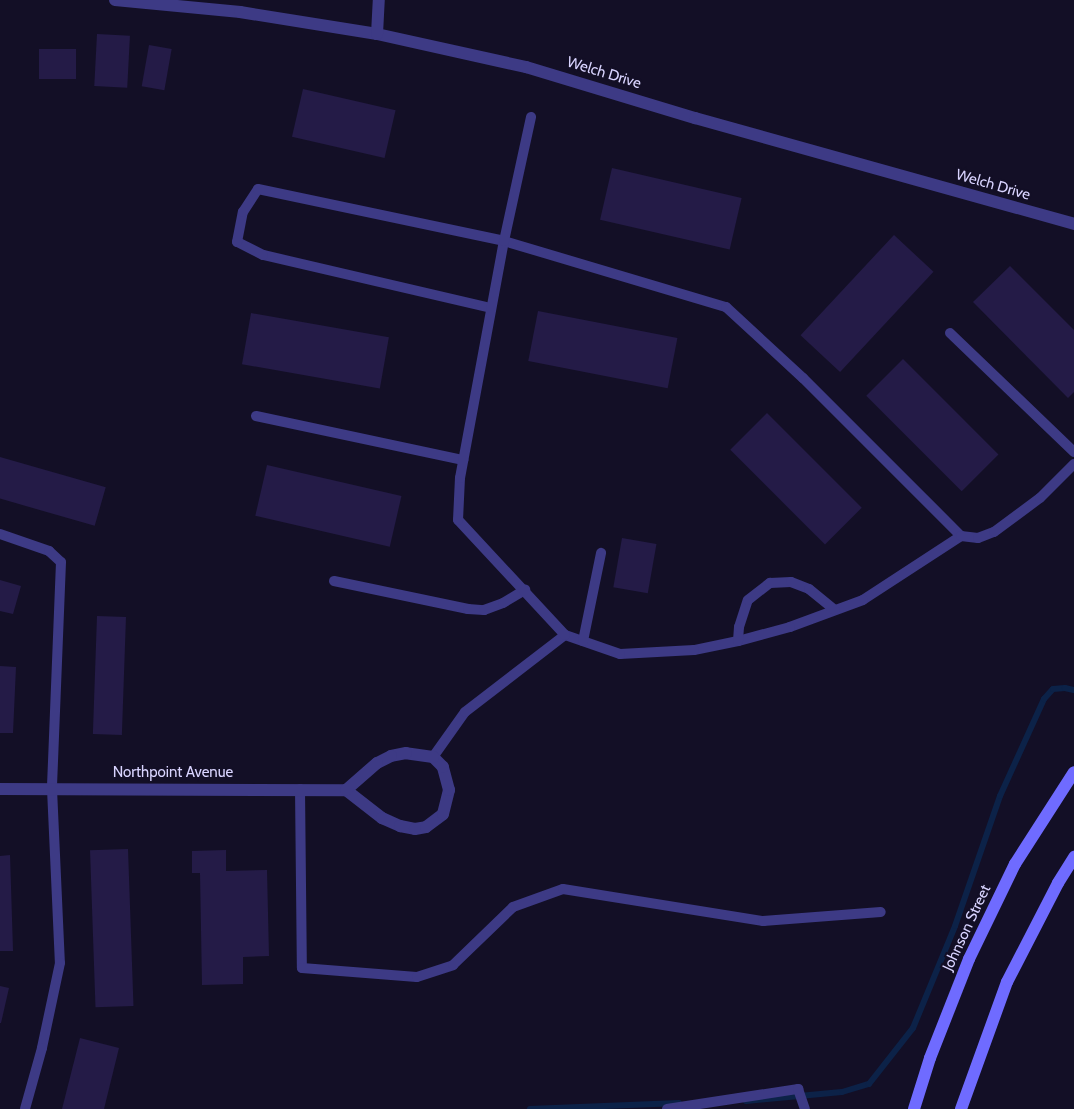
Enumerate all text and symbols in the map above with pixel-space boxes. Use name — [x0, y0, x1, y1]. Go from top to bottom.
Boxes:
street label: Welch Drive — [565, 53, 643, 93]
street label: Welch Drive — [954, 166, 1032, 204]
street label: Northpoint Avenue — [113, 764, 233, 782]
street label: Johnson Street — [939, 882, 995, 974]

